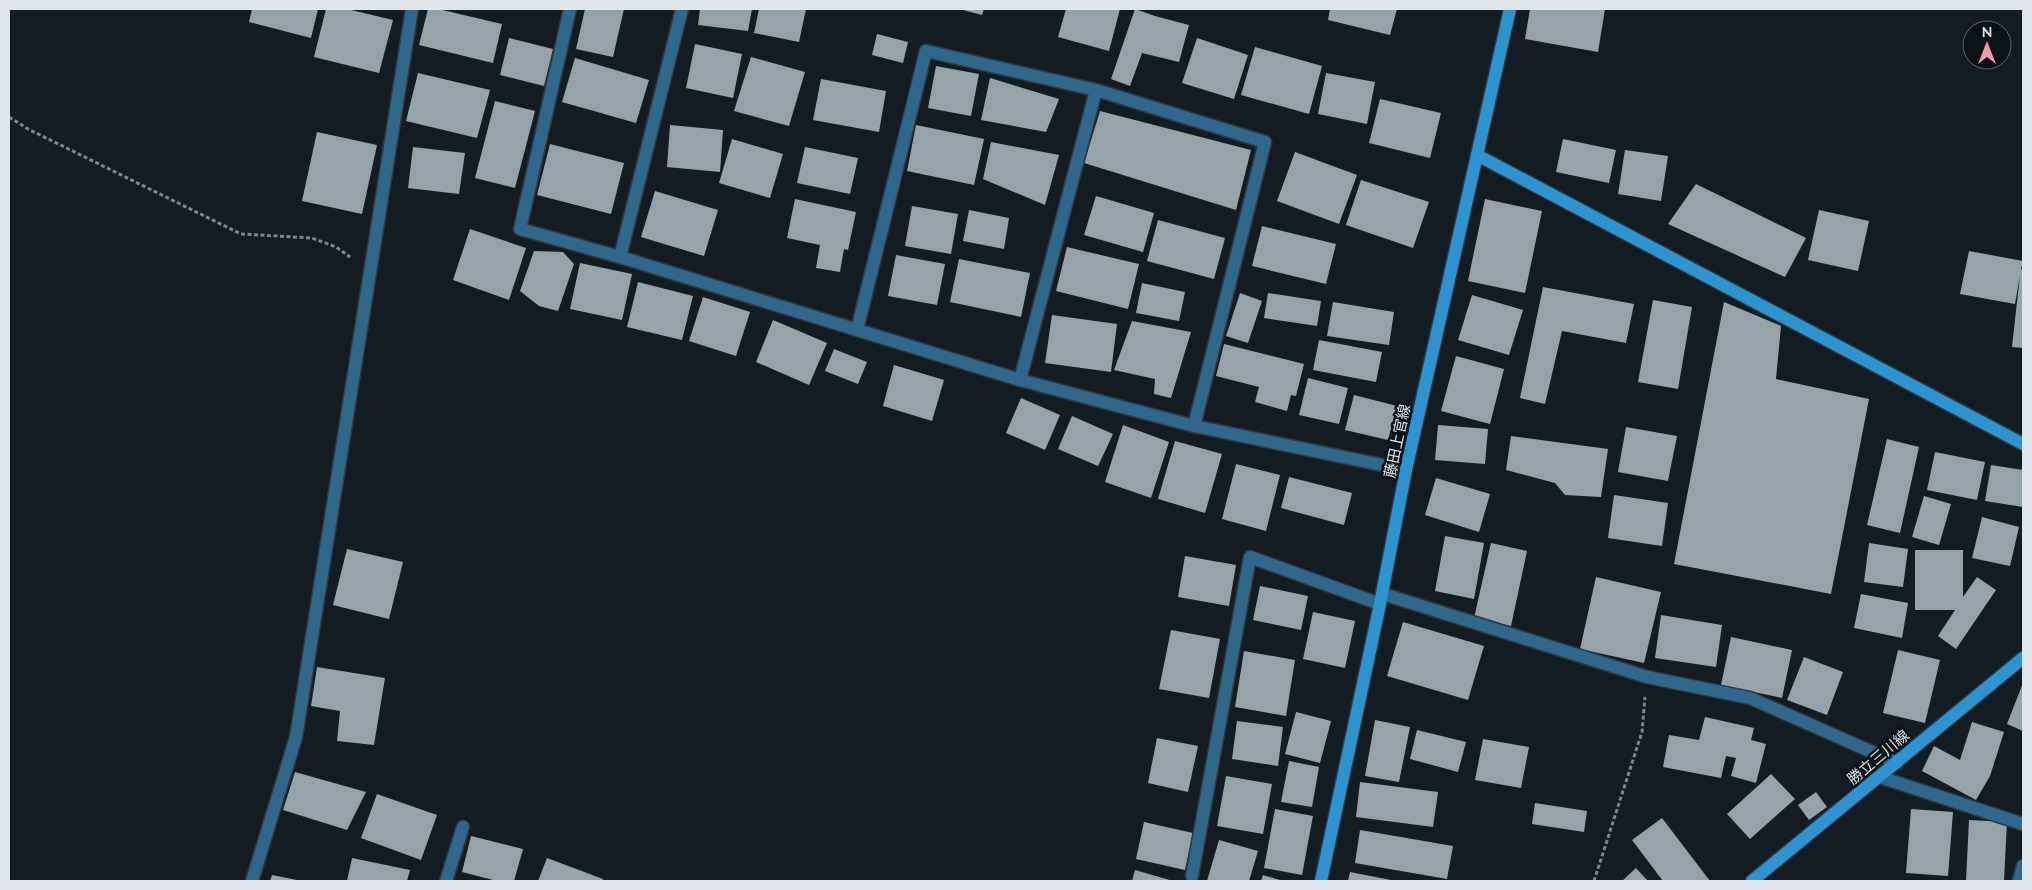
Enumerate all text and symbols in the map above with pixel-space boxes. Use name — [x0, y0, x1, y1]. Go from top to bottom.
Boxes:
north arrow — [1962, 20, 2012, 70]
text: N — [1982, 23, 1992, 41]
street label: 藤田上官線 — [1380, 402, 1414, 480]
street label: 勝立三川線 — [1843, 726, 1913, 788]

